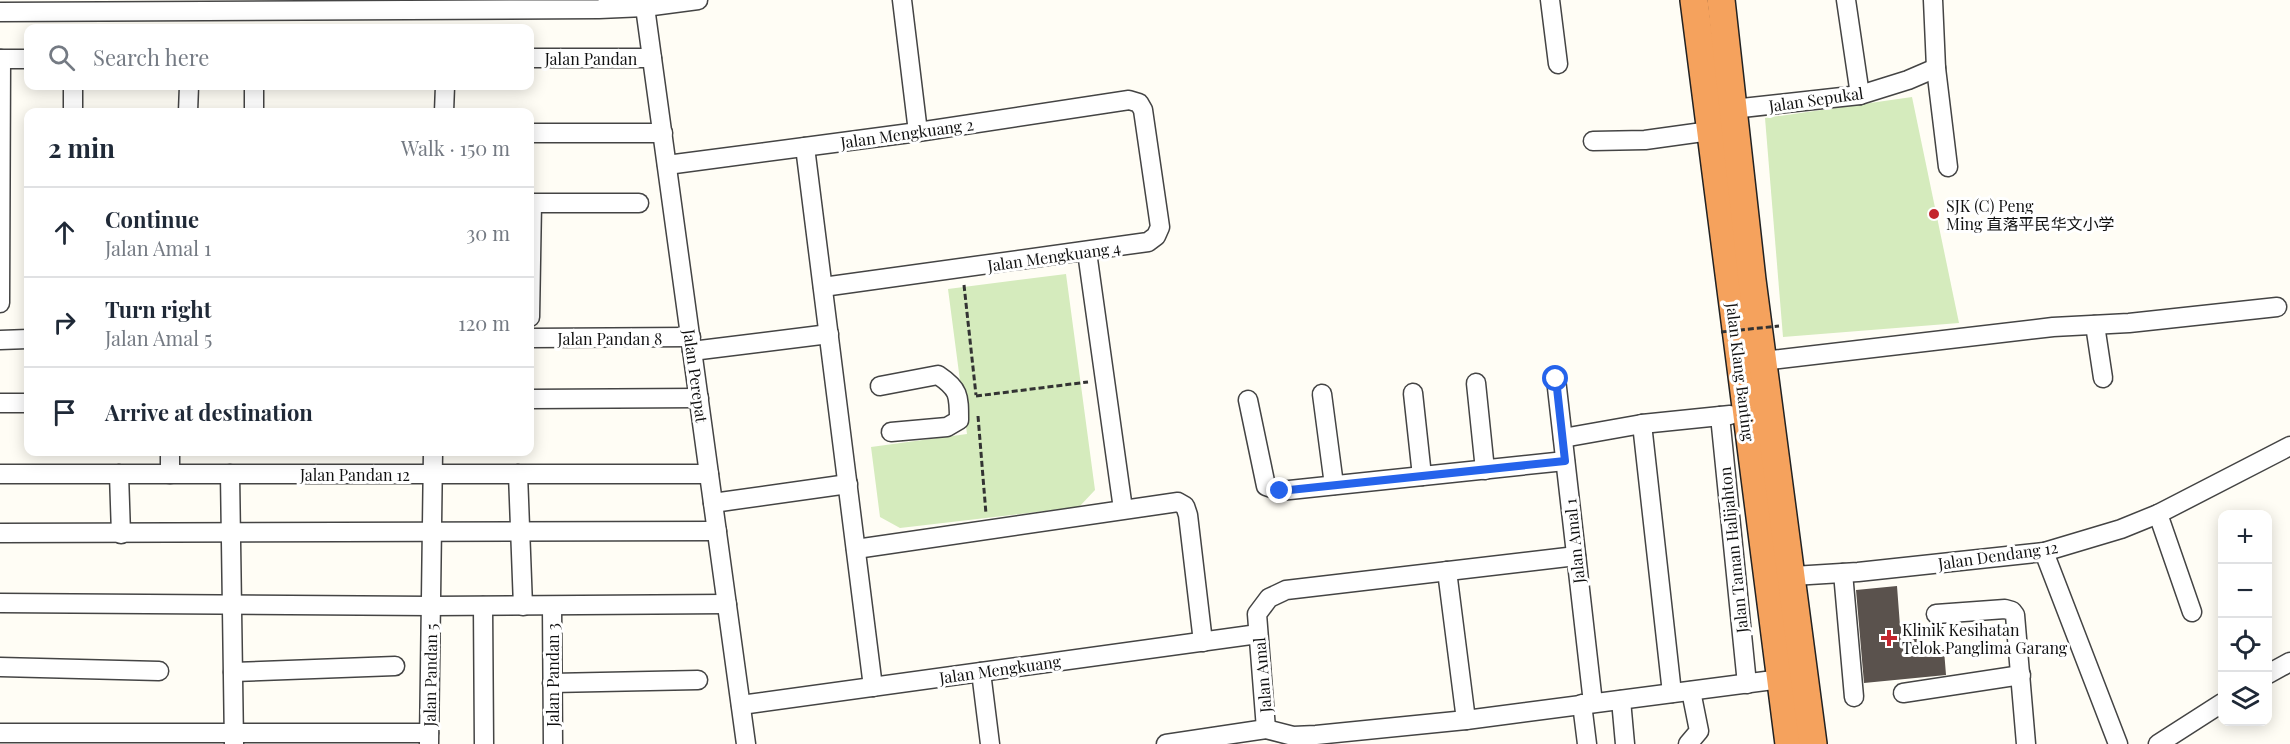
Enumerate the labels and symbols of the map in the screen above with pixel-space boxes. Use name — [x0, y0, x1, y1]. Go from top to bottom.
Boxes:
street label: Jalan Pandan — [544, 48, 638, 69]
street label: Jalan Sepukal — [1766, 82, 1865, 116]
street label: Jalan Mengkuang 2 — [838, 113, 975, 153]
place label: SJK (C) Peng Ming 直落平民华文小学 — [1946, 195, 2114, 234]
marker: SJK (C) Peng Ming 直落平民华文小学 — [1927, 207, 1941, 221]
street label: Jalan Mengkuang 4 — [985, 236, 1122, 276]
street label: Jalan Klang Banting — [1722, 301, 1760, 443]
street label: Jalan Perepat — [679, 327, 713, 424]
street label: Jalan Pandan 8 — [557, 328, 662, 349]
route start — [1542, 365, 1568, 391]
street label: Jalan Pandan 12 — [299, 464, 410, 485]
street label: Jalan Taman Halijahton — [1714, 466, 1752, 635]
route end — [1266, 477, 1292, 503]
street label: Jalan Amal 1 — [1559, 498, 1589, 585]
street label: Jalan Dendang 12 — [1936, 536, 2059, 574]
place label: Klinik Kesihatan Telok Panglima Garang — [1902, 619, 2068, 658]
street label: Jalan Pandan 5 — [419, 623, 441, 728]
street label: Jalan Pandan 3 — [542, 623, 563, 728]
marker: Klinik Kesihatan Telok Panglima Garang — [1880, 629, 1898, 647]
street label: Jalan Amal — [1248, 636, 1276, 714]
street label: Jalan Mengkuang — [937, 650, 1063, 688]

